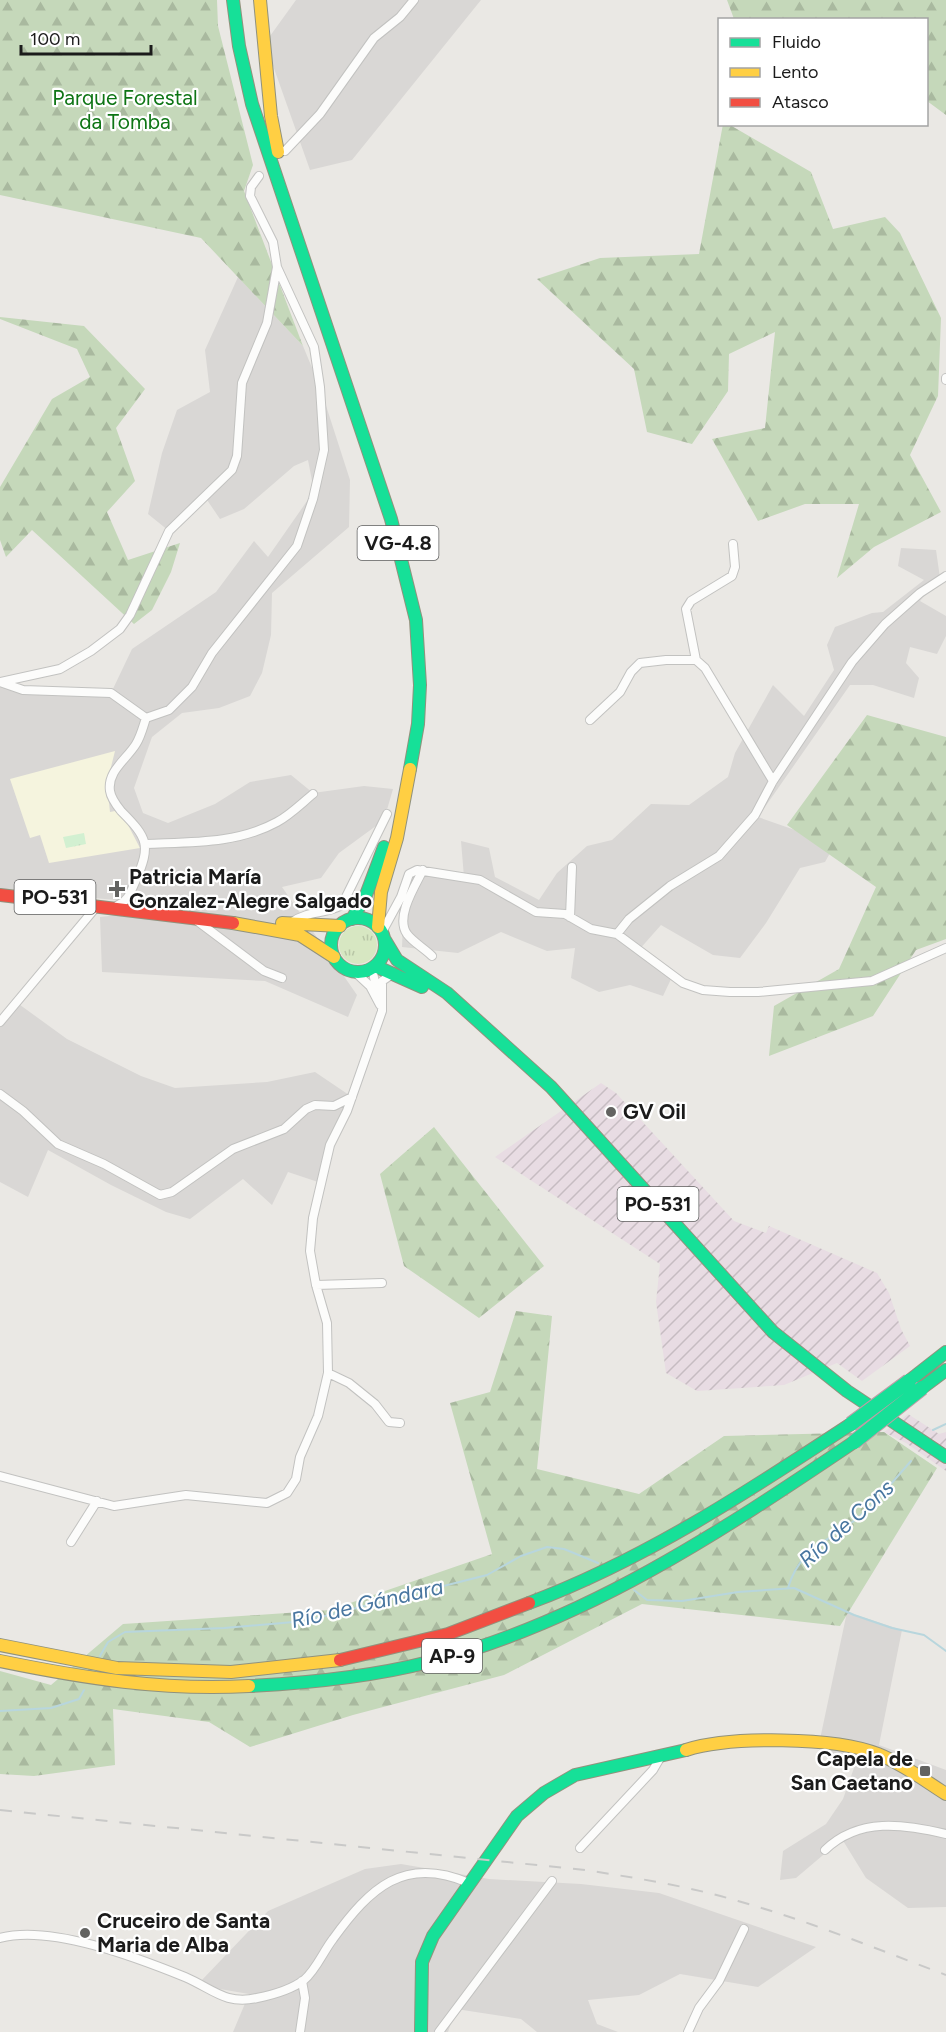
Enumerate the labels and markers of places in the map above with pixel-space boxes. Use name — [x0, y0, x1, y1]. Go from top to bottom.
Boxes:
place label: Patricia María Gonzalez-Alegre Salgado — [129, 864, 372, 913]
marker: Patricia María Gonzalez-Alegre Salgado — [110, 882, 124, 896]
place label: GV Oil — [623, 1099, 686, 1124]
marker: GV Oil — [604, 1105, 618, 1119]
place label: Capela de San Caetano — [791, 1746, 913, 1795]
marker: Capela de San Caetano — [918, 1764, 932, 1778]
place label: Cruceiro de Santa Maria de Alba — [97, 1908, 270, 1957]
marker: Cruceiro de Santa Maria de Alba — [78, 1926, 92, 1940]

